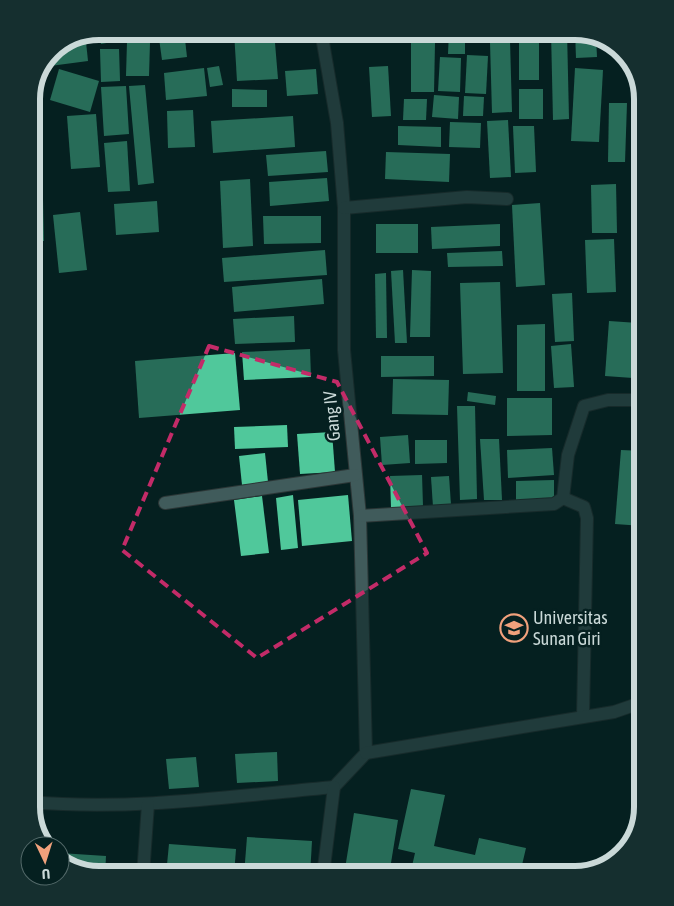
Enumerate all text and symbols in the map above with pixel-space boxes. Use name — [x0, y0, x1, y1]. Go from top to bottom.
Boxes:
street label: Gang IV — [319, 390, 344, 442]
place label: Universitas Sunan Giri — [533, 607, 608, 649]
school or university icon: Universitas Sunan Giri — [499, 613, 529, 643]
north arrow — [20, 836, 70, 886]
text: U — [41, 866, 51, 882]

